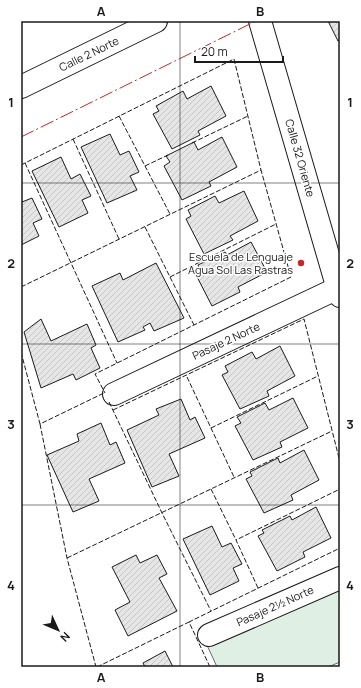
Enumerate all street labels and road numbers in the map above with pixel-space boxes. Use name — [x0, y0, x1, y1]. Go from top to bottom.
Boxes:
street label: Calle 2 Norte — [56, 32, 122, 75]
street label: Calle 32 Oriente — [282, 117, 319, 199]
street label: Pasaje 2 Norte — [190, 318, 262, 363]
street label: Pasaje 2½ Norte — [234, 582, 316, 629]

